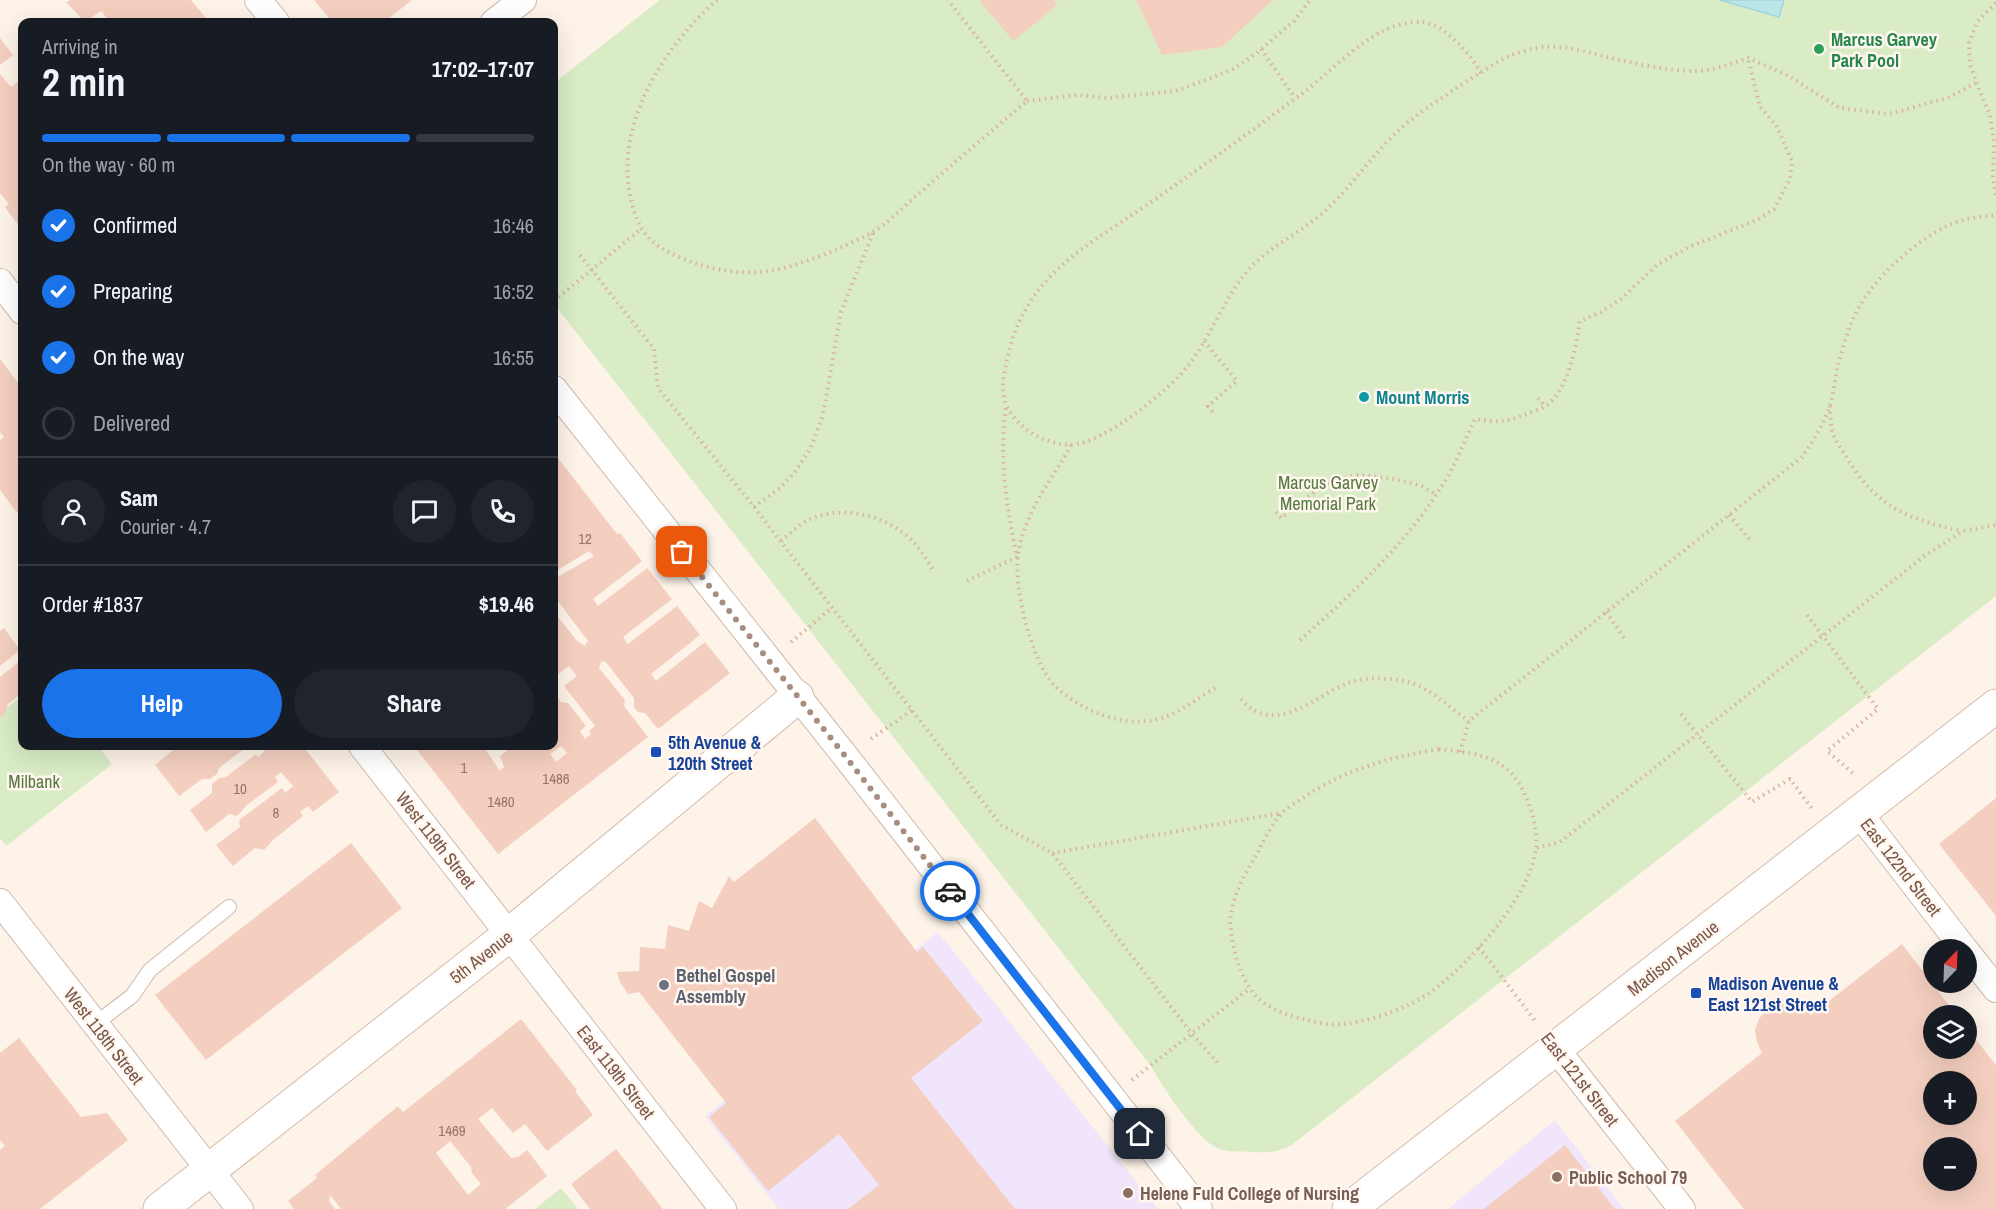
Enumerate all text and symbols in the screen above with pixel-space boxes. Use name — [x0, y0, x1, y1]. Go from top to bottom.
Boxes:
place label: Marcus Garvey Park Pool — [1831, 27, 1938, 73]
text: Arriving in — [42, 33, 118, 60]
marker: Marcus Garvey Park Pool — [1812, 42, 1826, 56]
text: 17:02–17:07 — [432, 54, 534, 84]
text: 2 min — [42, 56, 126, 108]
text: On the way · 60 m — [42, 151, 175, 178]
icon: check — [42, 209, 75, 242]
text: Confirmed — [93, 210, 177, 240]
text: 16:46 — [493, 212, 534, 239]
icon: check — [42, 275, 75, 308]
text: Preparing — [93, 276, 172, 306]
text: 16:52 — [493, 278, 534, 305]
icon: check — [42, 341, 75, 374]
text: On the way — [93, 342, 184, 372]
text: 16:55 — [493, 344, 534, 371]
place label: Mount Morris — [1376, 385, 1469, 410]
marker: Mount Morris — [1357, 390, 1371, 404]
text: Delivered — [93, 408, 170, 438]
park label: Marcus Garvey Memorial Park — [1278, 470, 1379, 516]
button: person — [42, 480, 105, 543]
button: chat — [393, 480, 456, 543]
button: phone — [471, 480, 534, 543]
text: Sam — [120, 483, 158, 513]
text: Courier · 4.7 — [120, 513, 211, 540]
pin — [656, 526, 707, 577]
house number: 12 — [578, 528, 592, 549]
icon: bag — [665, 535, 698, 568]
text: Order #1837 — [42, 589, 143, 619]
text: $19.46 — [479, 589, 534, 619]
button: Help — [42, 669, 282, 738]
button: Share — [294, 669, 534, 738]
place label: 5th Avenue & 120th Street — [668, 730, 762, 776]
marker: 5th Avenue & 120th Street — [649, 745, 663, 759]
house number: 1 — [461, 757, 468, 778]
house number: 1486 — [542, 768, 570, 789]
park label: Milbank — [8, 769, 60, 794]
house number: 10 — [233, 778, 247, 799]
street label: West 119th Street — [390, 786, 482, 894]
house number: 1480 — [487, 791, 515, 812]
house number: 8 — [273, 802, 280, 823]
street label: East 122nd Street — [1855, 813, 1947, 921]
courier — [920, 861, 980, 921]
icon: car — [934, 875, 967, 908]
street label: Madison Avenue — [1622, 914, 1724, 1002]
street label: 5th Avenue — [444, 924, 518, 990]
north arrow — [1923, 939, 1977, 993]
map controls — [1923, 939, 1977, 1191]
place label: Bethel Gospel Assembly — [676, 963, 775, 1009]
place label: Madison Avenue & East 121st Street — [1708, 971, 1839, 1017]
marker: Bethel Gospel Assembly — [657, 978, 671, 992]
street label: West 118th Street — [58, 982, 150, 1090]
marker: Madison Avenue & East 121st Street — [1689, 986, 1703, 1000]
button: layers — [1923, 1005, 1977, 1059]
street label: East 119th Street — [571, 1020, 661, 1124]
street label: East 121st Street — [1535, 1027, 1625, 1131]
button: + — [1923, 1071, 1977, 1125]
pin — [1114, 1108, 1165, 1159]
icon: home — [1123, 1117, 1156, 1150]
house number: 1469 — [438, 1120, 466, 1141]
button: − — [1923, 1137, 1977, 1191]
place label: Public School 79 — [1569, 1165, 1687, 1190]
marker: Public School 79 — [1550, 1170, 1564, 1184]
place label: Helene Fuld College of Nursing — [1140, 1181, 1359, 1206]
marker: Helene Fuld College of Nursing — [1121, 1186, 1135, 1200]

